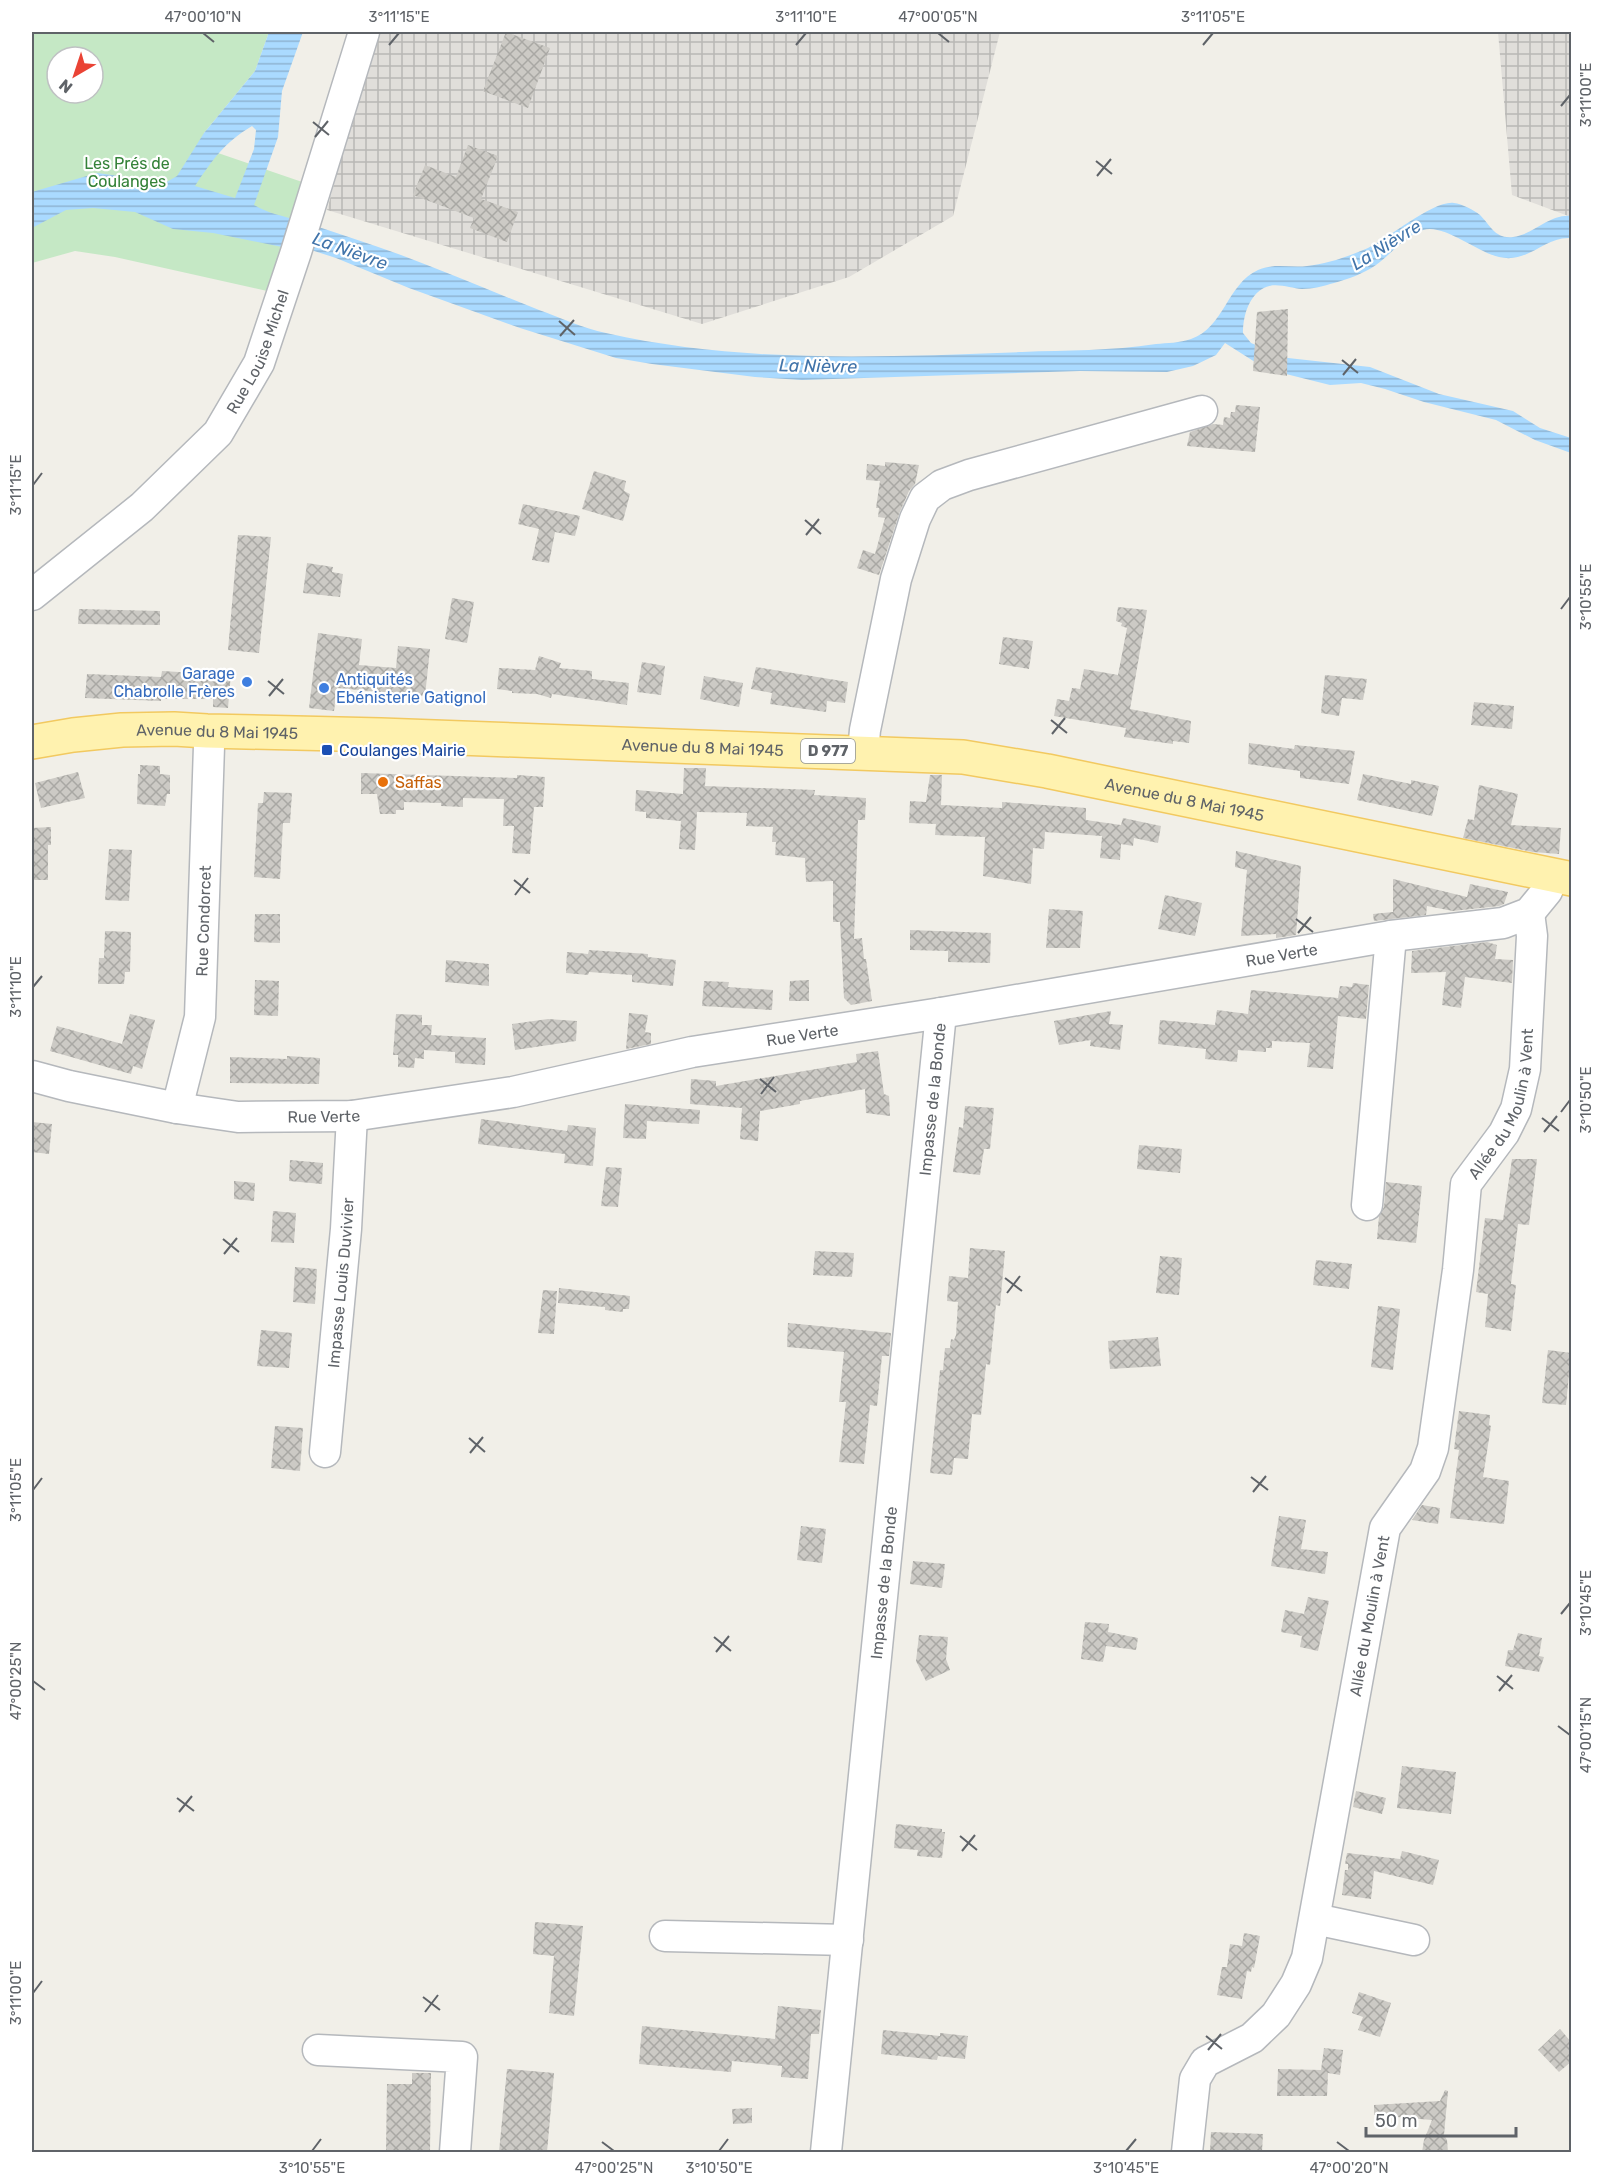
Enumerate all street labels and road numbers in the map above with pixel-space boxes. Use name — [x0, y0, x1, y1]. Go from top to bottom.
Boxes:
street label: Rue Louise Michel — [222, 287, 292, 417]
street label: Avenue du 8 Mai 1945 — [136, 719, 298, 743]
street label: Avenue du 8 Mai 1945 — [621, 735, 784, 760]
road number: D 977 — [801, 739, 855, 763]
street label: Avenue du 8 Mai 1945 — [1103, 774, 1266, 825]
street label: Rue Condorcet — [192, 865, 215, 977]
street label: Rue Verte — [1244, 939, 1319, 970]
street label: Rue Verte — [765, 1020, 840, 1050]
street label: Impasse de la Bonde — [915, 1022, 949, 1177]
street label: Allée du Moulin à Vent — [1464, 1028, 1537, 1182]
street label: Rue Verte — [287, 1105, 361, 1126]
street label: Impasse Louis Duvivier — [323, 1197, 357, 1369]
street label: Impasse de la Bonde — [866, 1506, 901, 1660]
street label: Allée du Moulin à Vent — [1345, 1534, 1393, 1698]

